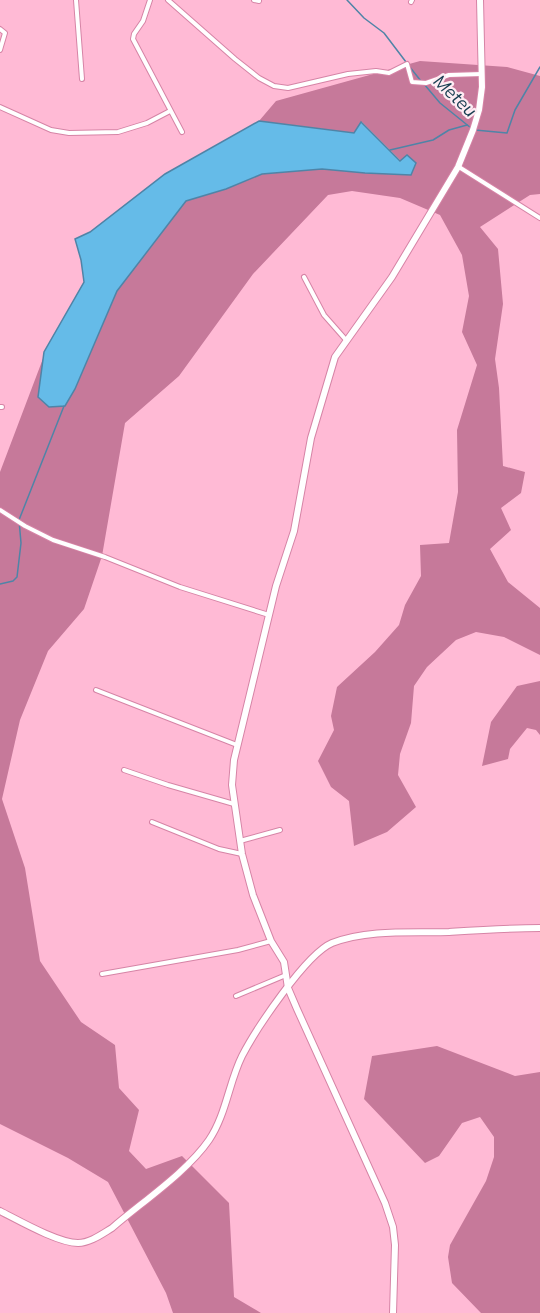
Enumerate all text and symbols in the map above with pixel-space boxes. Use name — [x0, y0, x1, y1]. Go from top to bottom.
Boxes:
water label: Meteu — [429, 69, 482, 122]

